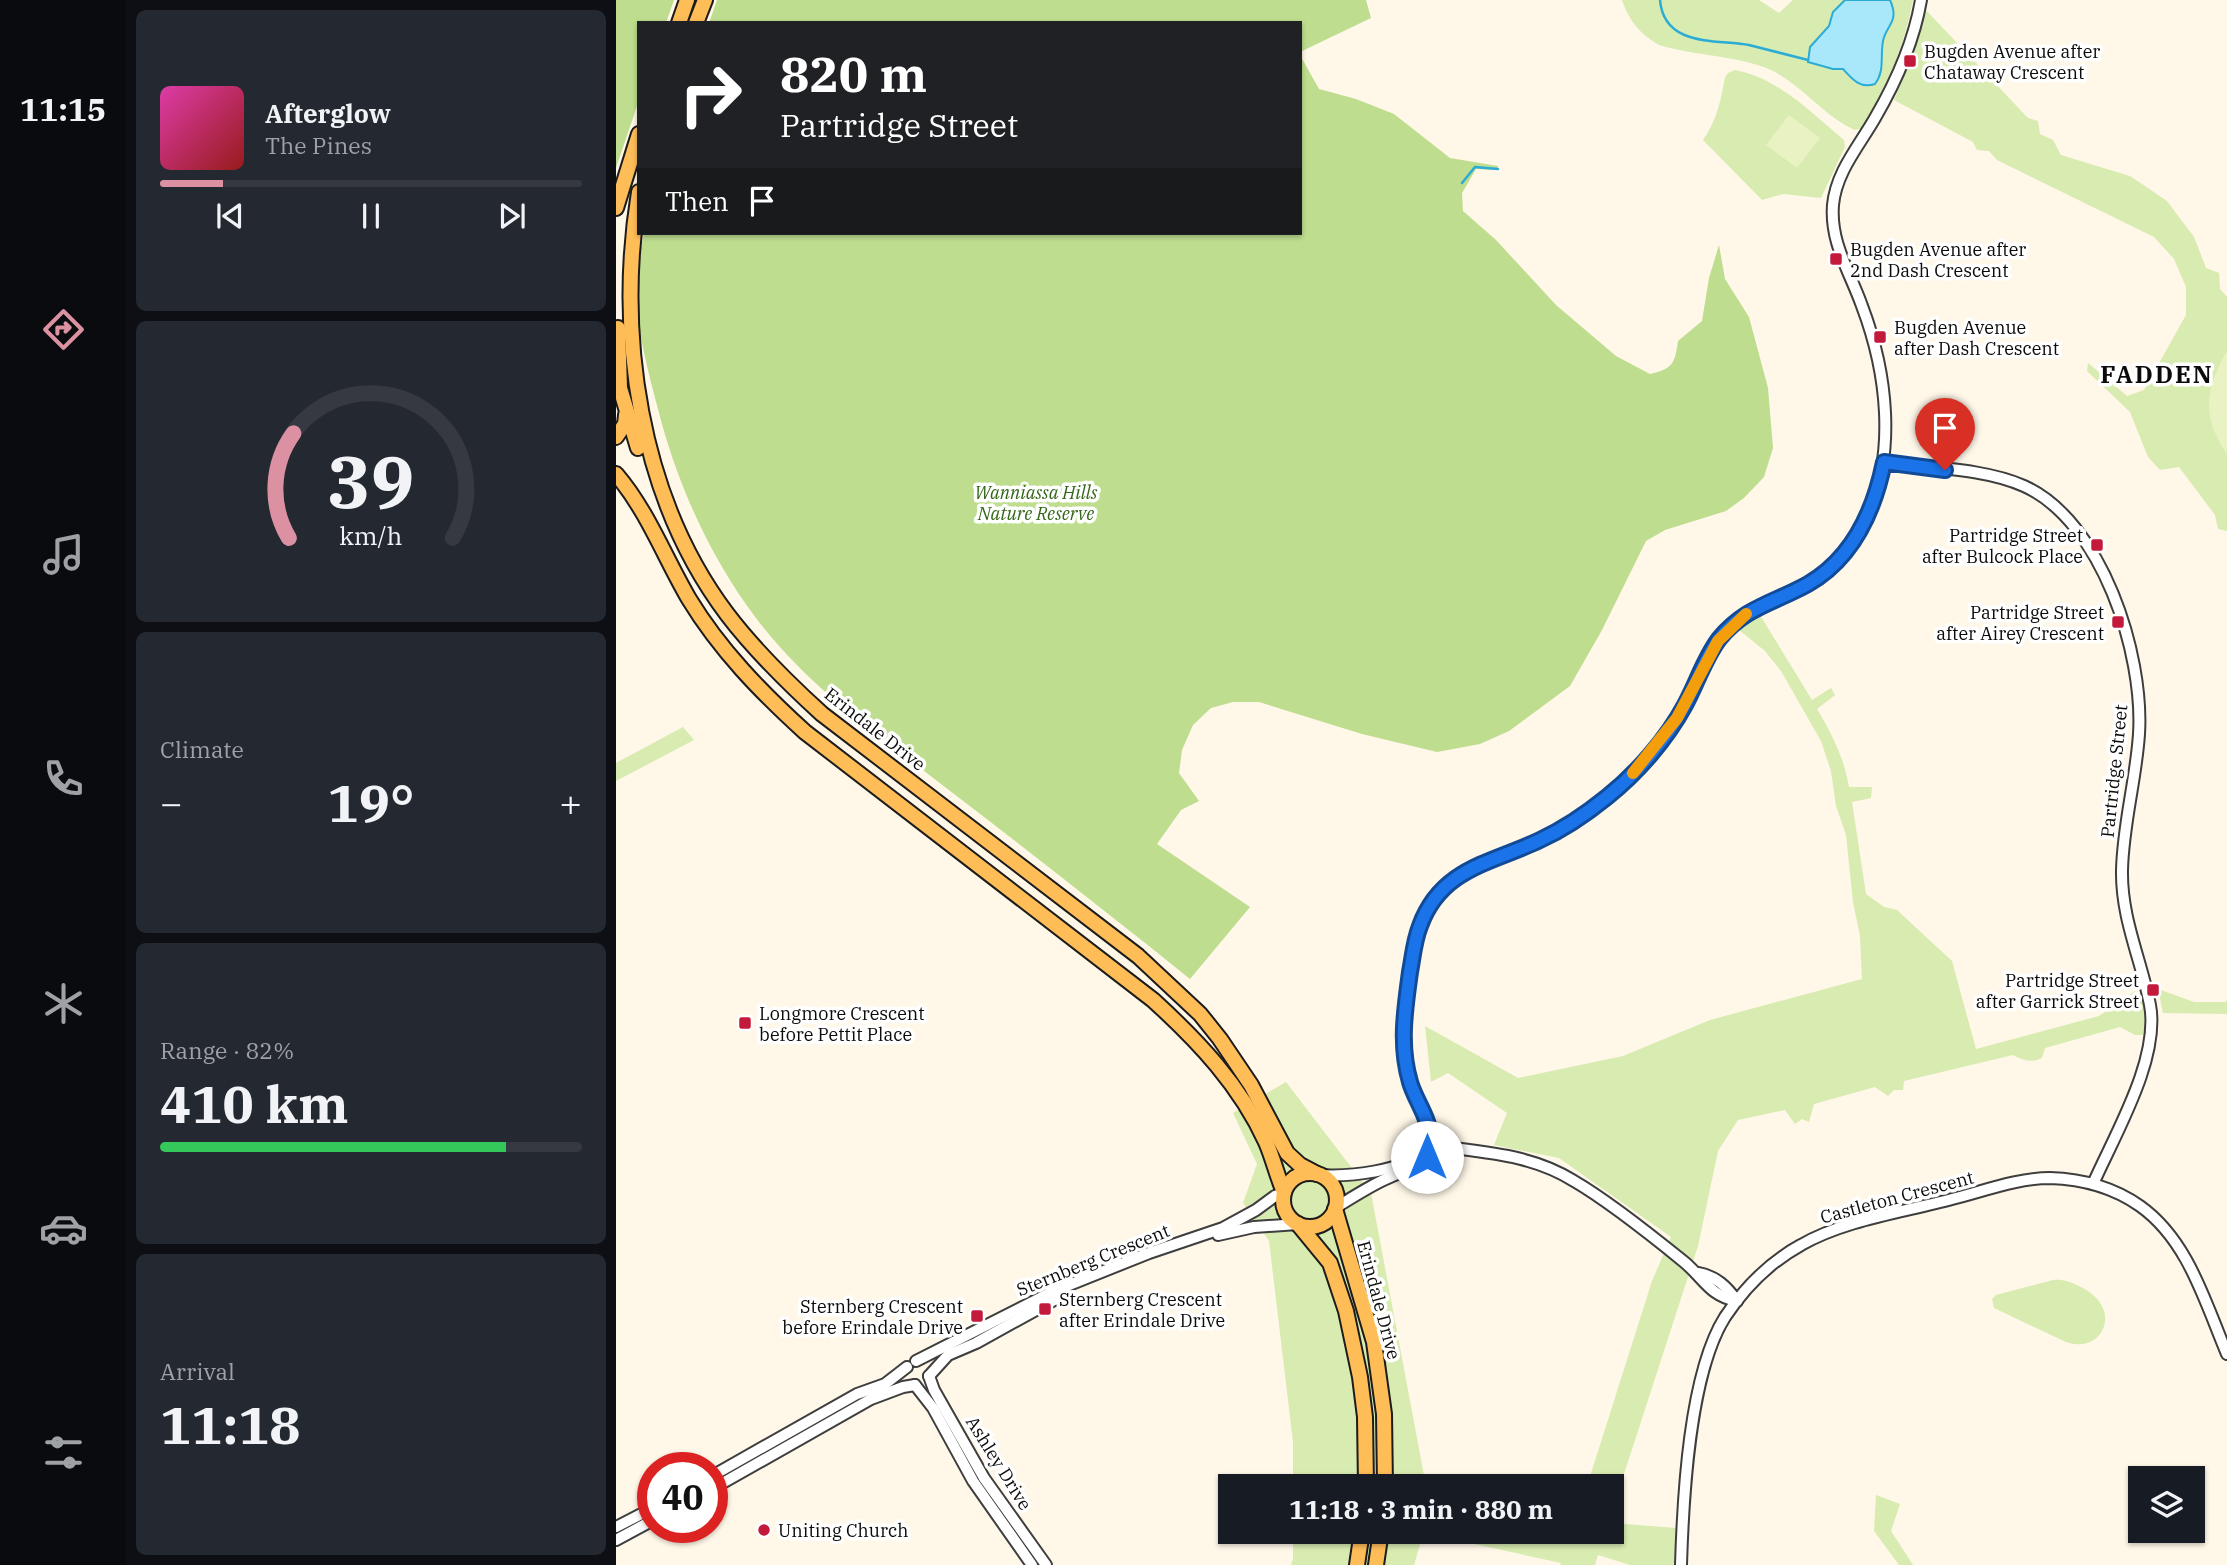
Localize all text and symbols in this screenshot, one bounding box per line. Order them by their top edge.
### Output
place label: Bugden Avenue after Chataway Crescent [1924,40,2100,84]
text: 820 m [780,42,927,105]
icon: right [665,49,756,140]
marker: Bugden Avenue after Chataway Crescent [1902,53,1918,69]
text: 11:15 [20,88,106,130]
text: Afterglow [265,96,391,130]
text: Partridge Street [780,104,1018,146]
text: The Pines [265,130,372,160]
icon: arrive [743,182,781,220]
text: Then [665,184,729,218]
icon: previous [211,197,249,235]
icon: pause [352,197,390,235]
icon: next [493,197,531,235]
place label: Bugden Avenue after 2nd Dash Crescent [1850,238,2026,282]
marker: Bugden Avenue after 2nd Dash Crescent [1828,251,1844,267]
icon: directions [39,305,88,354]
place label: Bugden Avenue after Dash Crescent [1894,316,2059,360]
marker: Bugden Avenue after Dash Crescent [1872,329,1888,345]
district label: FADDEN [2100,358,2214,390]
pin [1915,398,1975,470]
icon: arrive [1926,409,1964,447]
text: 39 [327,433,415,528]
park label: Wanniassa Hills Nature Reserve [975,481,1098,525]
text: km/h [339,518,403,551]
place label: Partridge Street after Bulcock Place [1922,524,2083,568]
icon: music [39,530,88,579]
marker: Partridge Street after Bulcock Place [2089,537,2105,553]
place label: Partridge Street after Airey Crescent [1936,601,2104,645]
marker: Partridge Street after Airey Crescent [2110,614,2126,630]
street label: Erindale Drive [820,682,930,776]
street label: Partridge Street [2096,703,2132,839]
text: Climate [160,734,244,764]
icon: phone [39,754,88,803]
text: 19° [328,769,414,836]
text: − [160,778,183,827]
text: + [559,778,582,827]
place label: Partridge Street after Garrick Street [1976,969,2139,1013]
icon: climate [39,979,88,1028]
marker: Partridge Street after Garrick Street [2145,982,2161,998]
place label: Longmore Crescent before Pettit Place [759,1002,925,1046]
marker: Longmore Crescent before Pettit Place [737,1015,753,1031]
text: Range · 82% [160,1035,294,1065]
text: 410 km [160,1070,349,1137]
position arrow [1390,1120,1464,1194]
street label: Castleton Crescent [1818,1165,1976,1229]
icon: car [39,1204,88,1253]
street label: Sternberg Crescent [1013,1219,1173,1301]
street label: Erindale Drive [1352,1238,1406,1362]
place label: Sternberg Crescent after Erindale Drive [1059,1288,1225,1332]
place label: Sternberg Crescent before Erindale Drive [782,1295,963,1339]
marker: Sternberg Crescent after Erindale Drive [1037,1301,1053,1317]
marker: Sternberg Crescent before Erindale Drive [969,1308,985,1324]
text: Arrival [160,1356,235,1386]
text: 11:18 [160,1391,301,1458]
street label: Ashley Drive [961,1412,1037,1514]
icon: filters [39,1428,88,1477]
speed limit sign: 40 [637,1452,728,1543]
map controls [2128,1466,2205,1543]
button: layers [2128,1466,2205,1543]
text: 11:18 · 3 min · 880 m [1289,1492,1553,1526]
place label: Uniting Church [778,1519,908,1542]
marker: Uniting Church [756,1522,772,1538]

